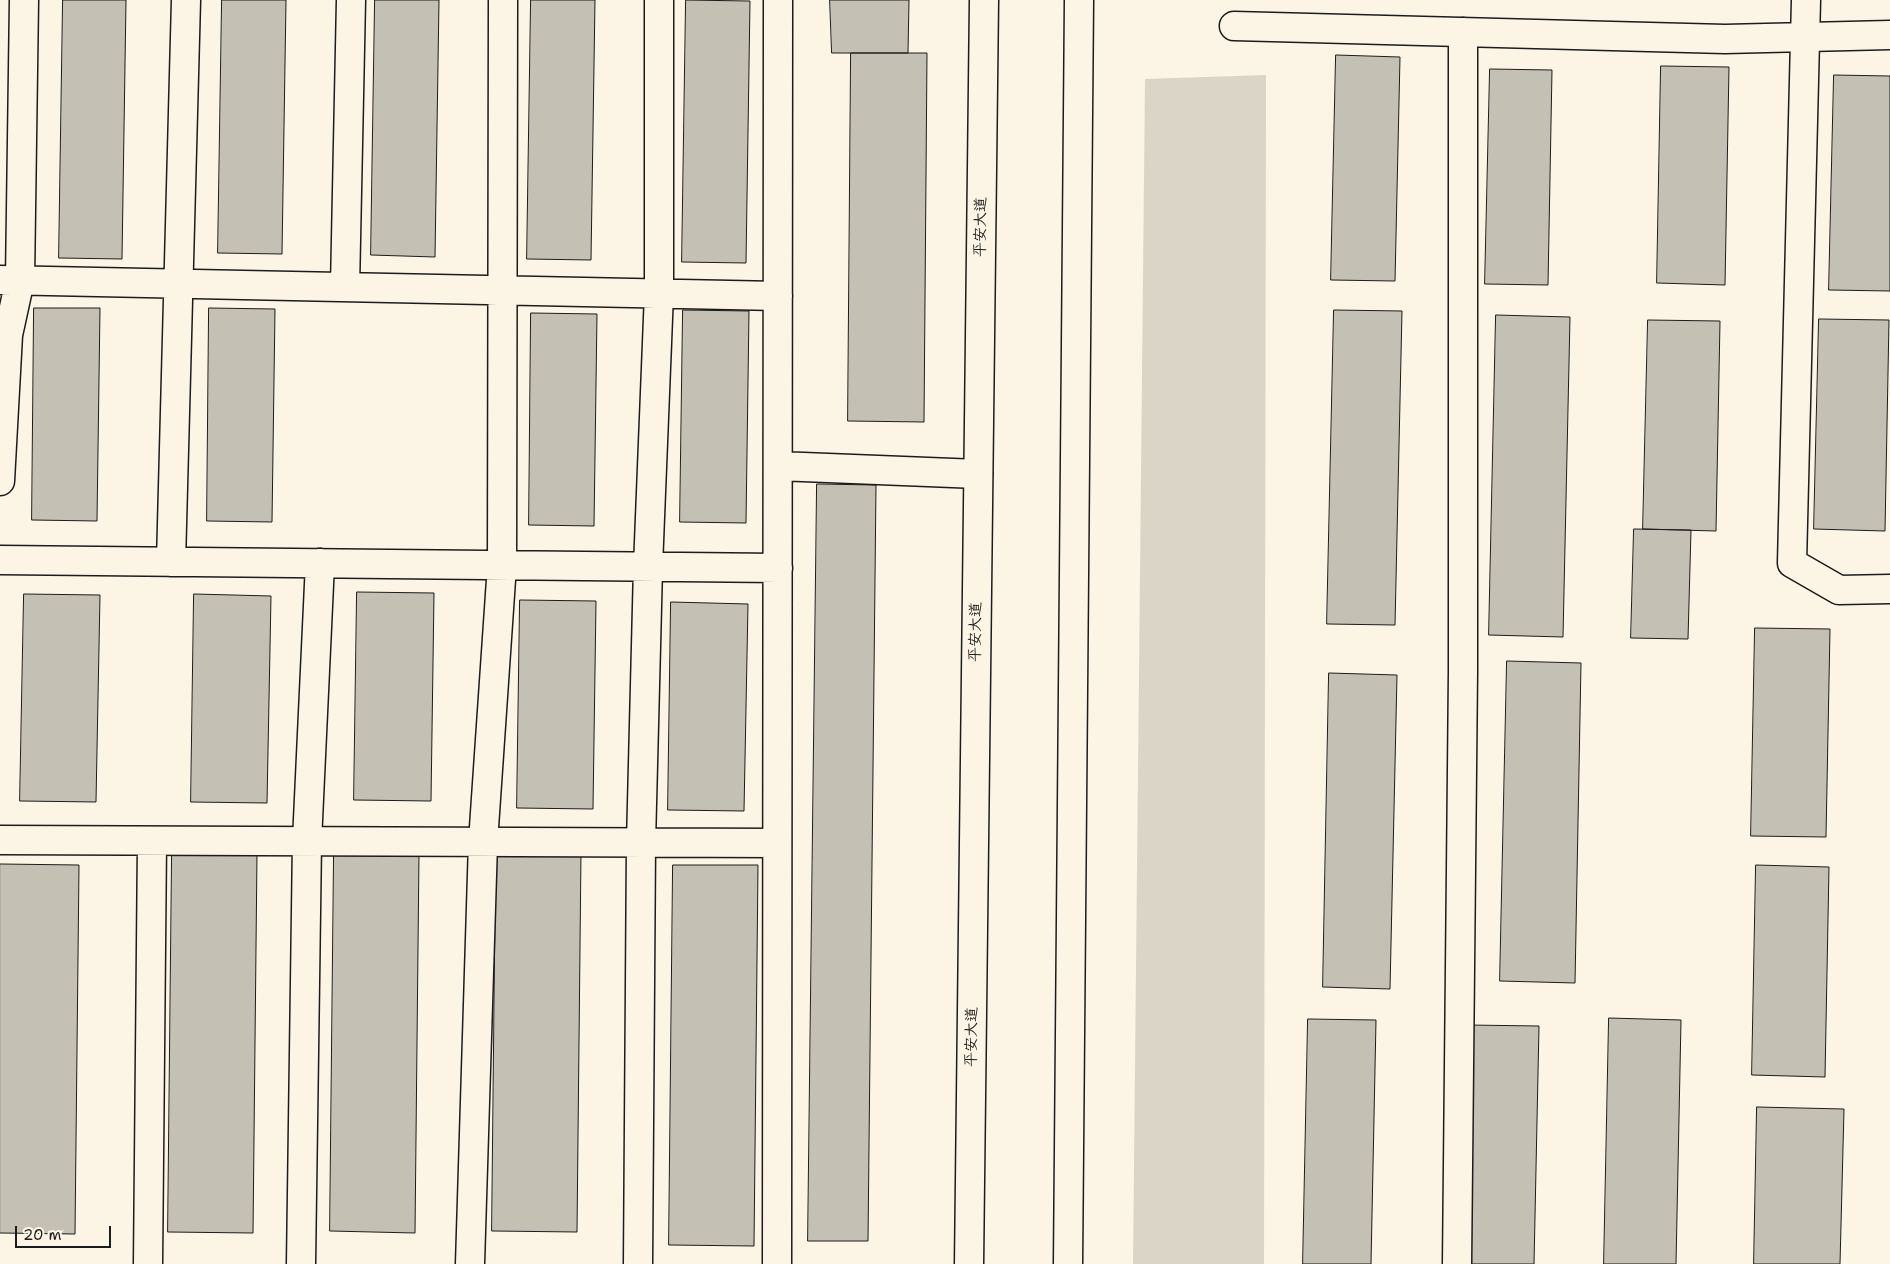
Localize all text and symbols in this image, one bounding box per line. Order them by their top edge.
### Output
street label: 平安大道 [971,197,991,257]
street label: 平安大道 [966,602,986,662]
street label: 平安大道 [962,1007,982,1067]
scale bar [18,1216,114,1248]
text: 20 m [23,1225,62,1245]

